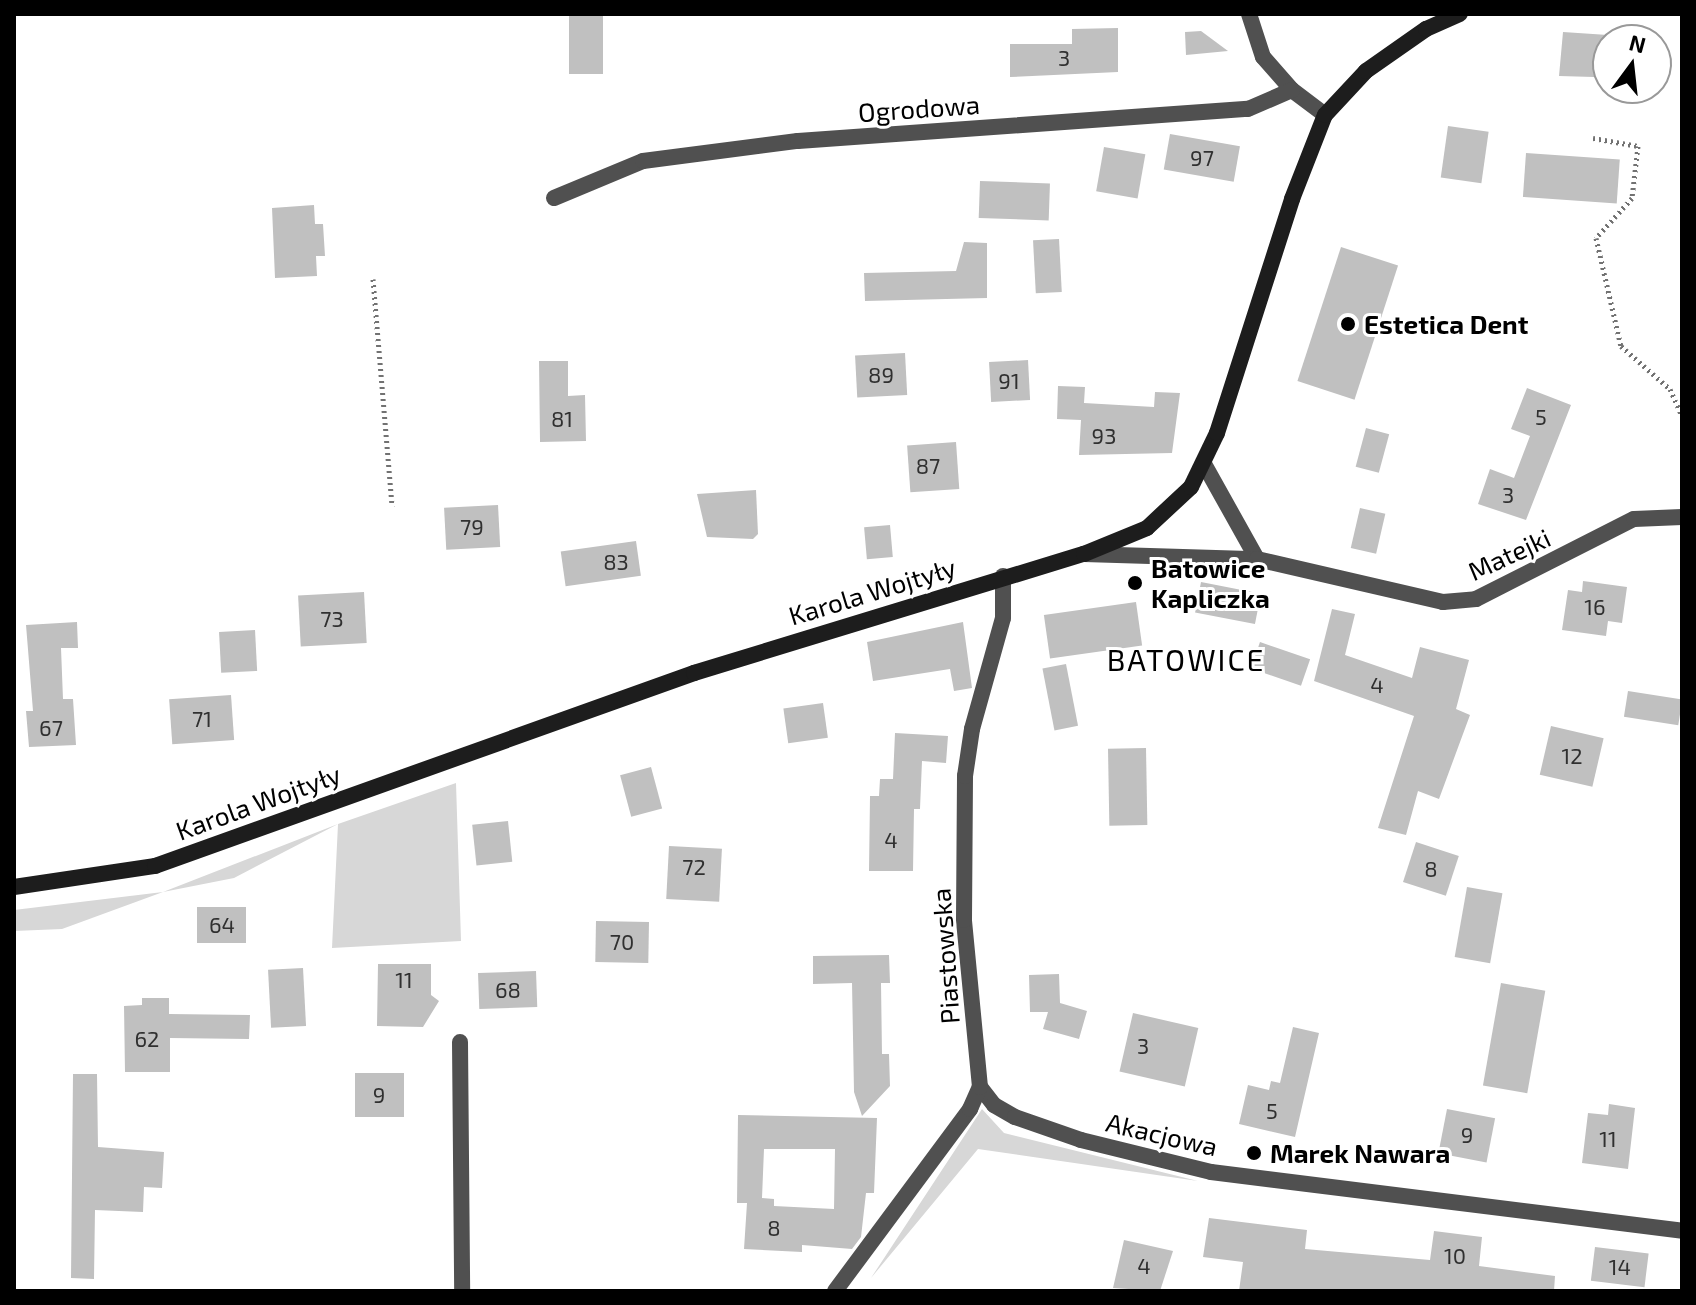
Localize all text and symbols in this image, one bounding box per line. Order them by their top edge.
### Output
north arrow [1592,24,1672,104]
text: N [1627,28,1649,57]
house number: 3 [1058,45,1070,71]
street label: Ogrodowa [857,88,981,128]
house number: 97 [1190,145,1214,171]
place label: Estetica Dent [1364,308,1528,340]
marker: Estetica Dent [1339,315,1357,333]
house number: 89 [868,362,894,388]
house number: 91 [998,368,1020,394]
house number: 5 [1535,404,1547,430]
house number: 81 [551,406,573,432]
house number: 93 [1092,423,1116,449]
house number: 87 [916,453,940,479]
house number: 3 [1502,482,1514,508]
house number: 79 [460,514,484,540]
street label: Matejki [1463,521,1555,587]
house number: 83 [603,549,629,575]
street label: Karola Wojtyły [785,551,959,631]
place label: Batowice Kapliczka [1151,552,1270,614]
marker: Batowice Kapliczka [1126,574,1144,592]
house number: 16 [1584,594,1606,620]
house number: 73 [320,606,344,632]
district label: BATOWICE [1107,641,1265,677]
house number: 4 [1370,672,1384,698]
house number: 71 [192,706,212,732]
house number: 67 [39,715,63,741]
house number: 12 [1561,743,1583,769]
street label: Karola Wojtyły [171,758,345,846]
house number: 4 [884,827,898,853]
house number: 72 [682,854,706,880]
house number: 8 [1424,856,1438,882]
street label: Piastowska [925,887,965,1025]
house number: 64 [209,912,235,938]
house number: 70 [610,929,634,955]
house number: 11 [395,967,413,993]
house number: 68 [495,977,521,1003]
house number: 62 [135,1026,159,1052]
house number: 3 [1137,1033,1149,1059]
house number: 9 [373,1082,385,1108]
house number: 5 [1266,1098,1278,1124]
street label: Akacjowa [1103,1106,1221,1162]
house number: 9 [1461,1122,1473,1148]
house number: 11 [1599,1126,1617,1152]
place label: Marek Nawara [1270,1137,1451,1169]
marker: Marek Nawara [1245,1144,1263,1162]
house number: 8 [767,1215,781,1241]
house number: 10 [1444,1243,1466,1269]
house number: 4 [1137,1253,1151,1279]
house number: 14 [1609,1254,1631,1280]

